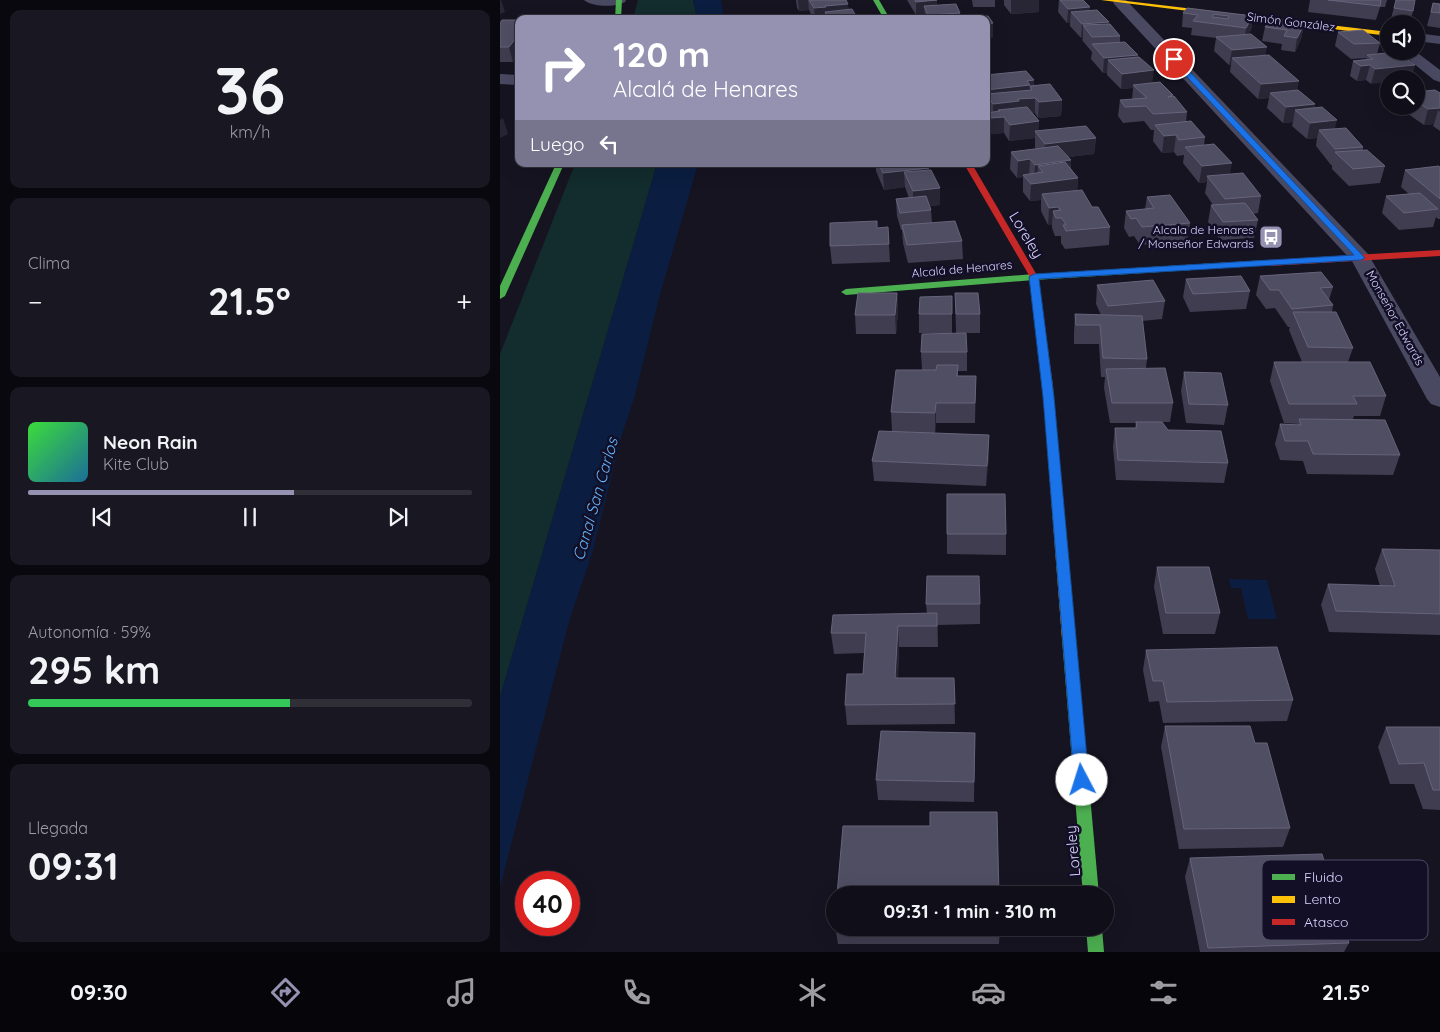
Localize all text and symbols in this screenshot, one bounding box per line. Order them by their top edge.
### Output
street label: Simón González [1246,9,1336,34]
map controls [1380,15,1425,115]
button: sound [1380,15,1425,60]
text: 120 m [613,32,710,76]
icon: right [530,35,595,100]
pin [1153,38,1195,80]
icon: arrive [1160,45,1188,73]
text: 36 [215,49,285,130]
button: search [1380,70,1425,115]
text: Alcalá de Henares [613,75,798,103]
text: km/h [230,122,270,142]
icon: left [595,130,623,158]
text: Luego [530,132,585,156]
street label: Loreley [1005,208,1048,262]
place label: Alcala de Henares / Monseñor Edwards [1138,222,1254,251]
bus stop icon: Alcala de Henares / Monseñor Edwards [1258,224,1284,250]
text: Clima [28,253,70,273]
street label: Alcalá de Henares [911,257,1013,280]
street label: Monseñor Edwards [1363,268,1428,368]
text: 21.5° [208,277,291,325]
text: − [28,284,43,319]
text: + [456,284,472,319]
text: Neon Rain [103,430,198,454]
water label: Canal San Carlos [568,434,622,563]
text: Kite Club [103,454,169,474]
icon: previous [88,503,116,531]
icon: pause [236,503,264,531]
icon: next [384,503,412,531]
text: Autonomía · 59% [28,622,151,642]
text: 295 km [28,646,160,694]
position arrow [1055,753,1107,805]
text: Llegada [28,818,88,838]
street label: Loreley [1061,825,1084,877]
text: 09:31 [28,842,118,890]
legend [1262,860,1428,940]
text: Fluido [1304,868,1343,886]
speed limit sign: 40 [515,871,580,936]
text: Lento [1304,890,1341,908]
text: 09:31 · 1 min · 310 m [883,899,1057,923]
text: Atasco [1304,913,1349,931]
icon: directions [268,975,303,1010]
icon: music [444,975,479,1010]
icon: phone [619,975,654,1010]
icon: climate [795,975,830,1010]
icon: car [971,975,1006,1010]
icon: filters [1146,975,1181,1010]
text: 09:30 [70,978,128,1006]
text: 21.5° [1322,978,1370,1006]

